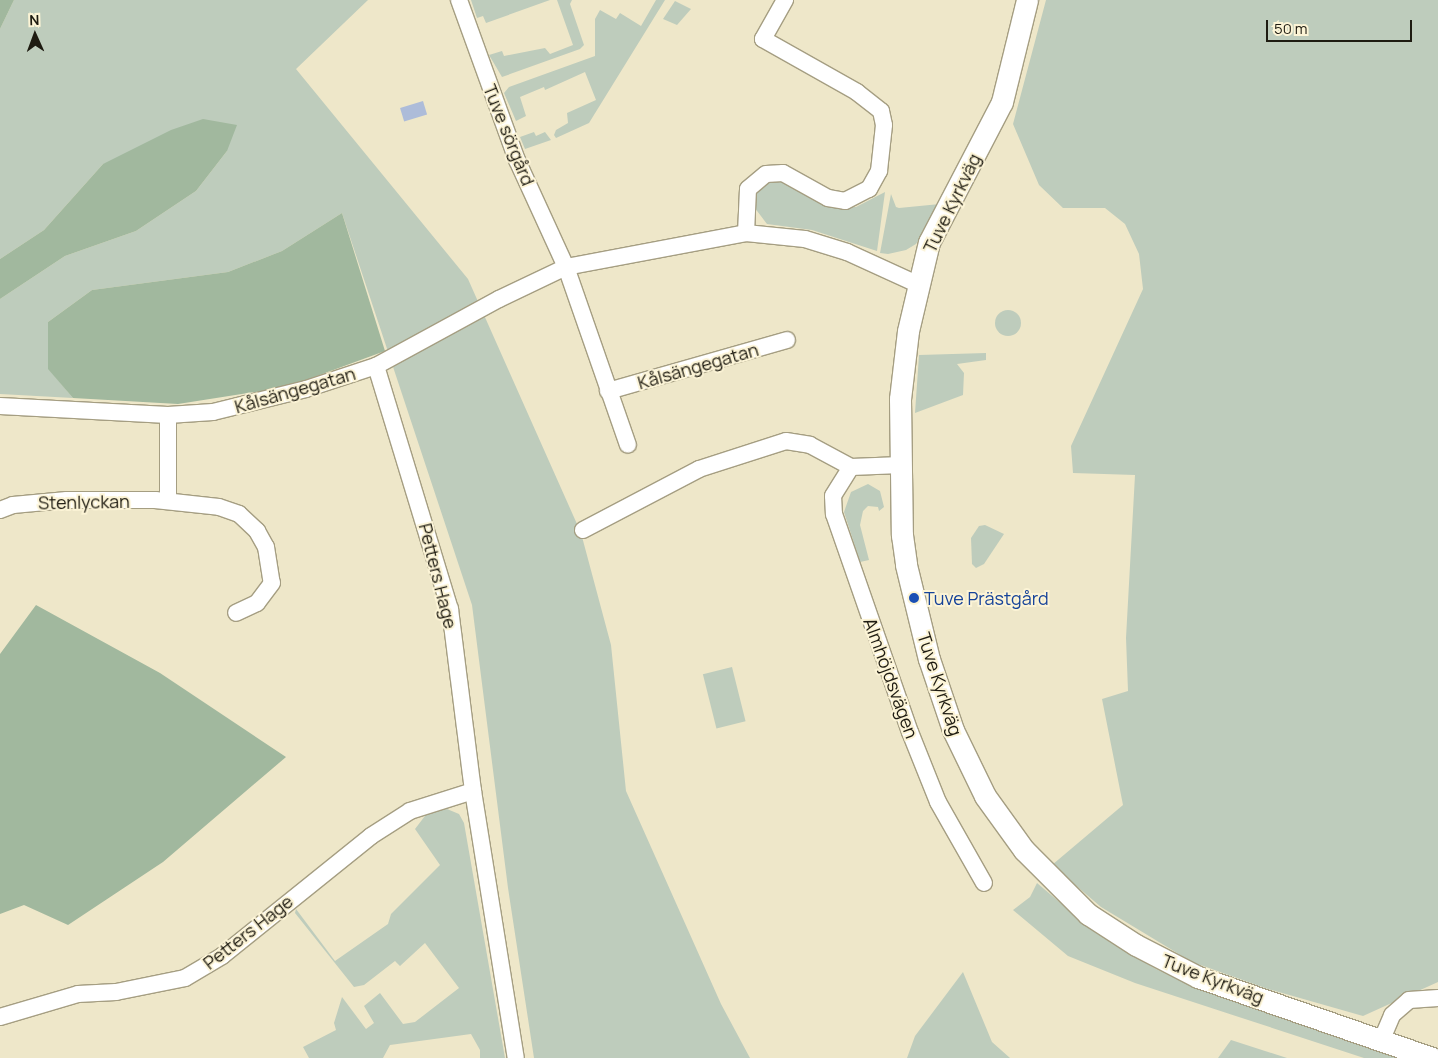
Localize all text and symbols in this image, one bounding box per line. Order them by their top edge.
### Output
north arrow [10,10,60,60]
text: N [29,10,40,29]
scale bar [1268,10,1414,42]
text: 50 m [1274,18,1308,39]
street label: Tuve sörgård [479,81,539,189]
street label: Tuve Kyrkväg [919,150,985,256]
street label: Kålsängegatan [635,338,761,394]
street label: Kålsängegatan [232,362,358,418]
street label: Stenlyckan [38,490,130,514]
street label: Petters Hage [414,521,462,631]
place label: Tuve Prästgård [924,587,1049,609]
marker: Tuve Prästgård [908,592,920,604]
street label: Almhöjdsvägen [859,615,923,741]
street label: Tuve Kyrkväg [913,630,967,738]
street label: Petters Hage [199,890,297,974]
street label: Tuve Kyrkväg [1159,950,1267,1008]

